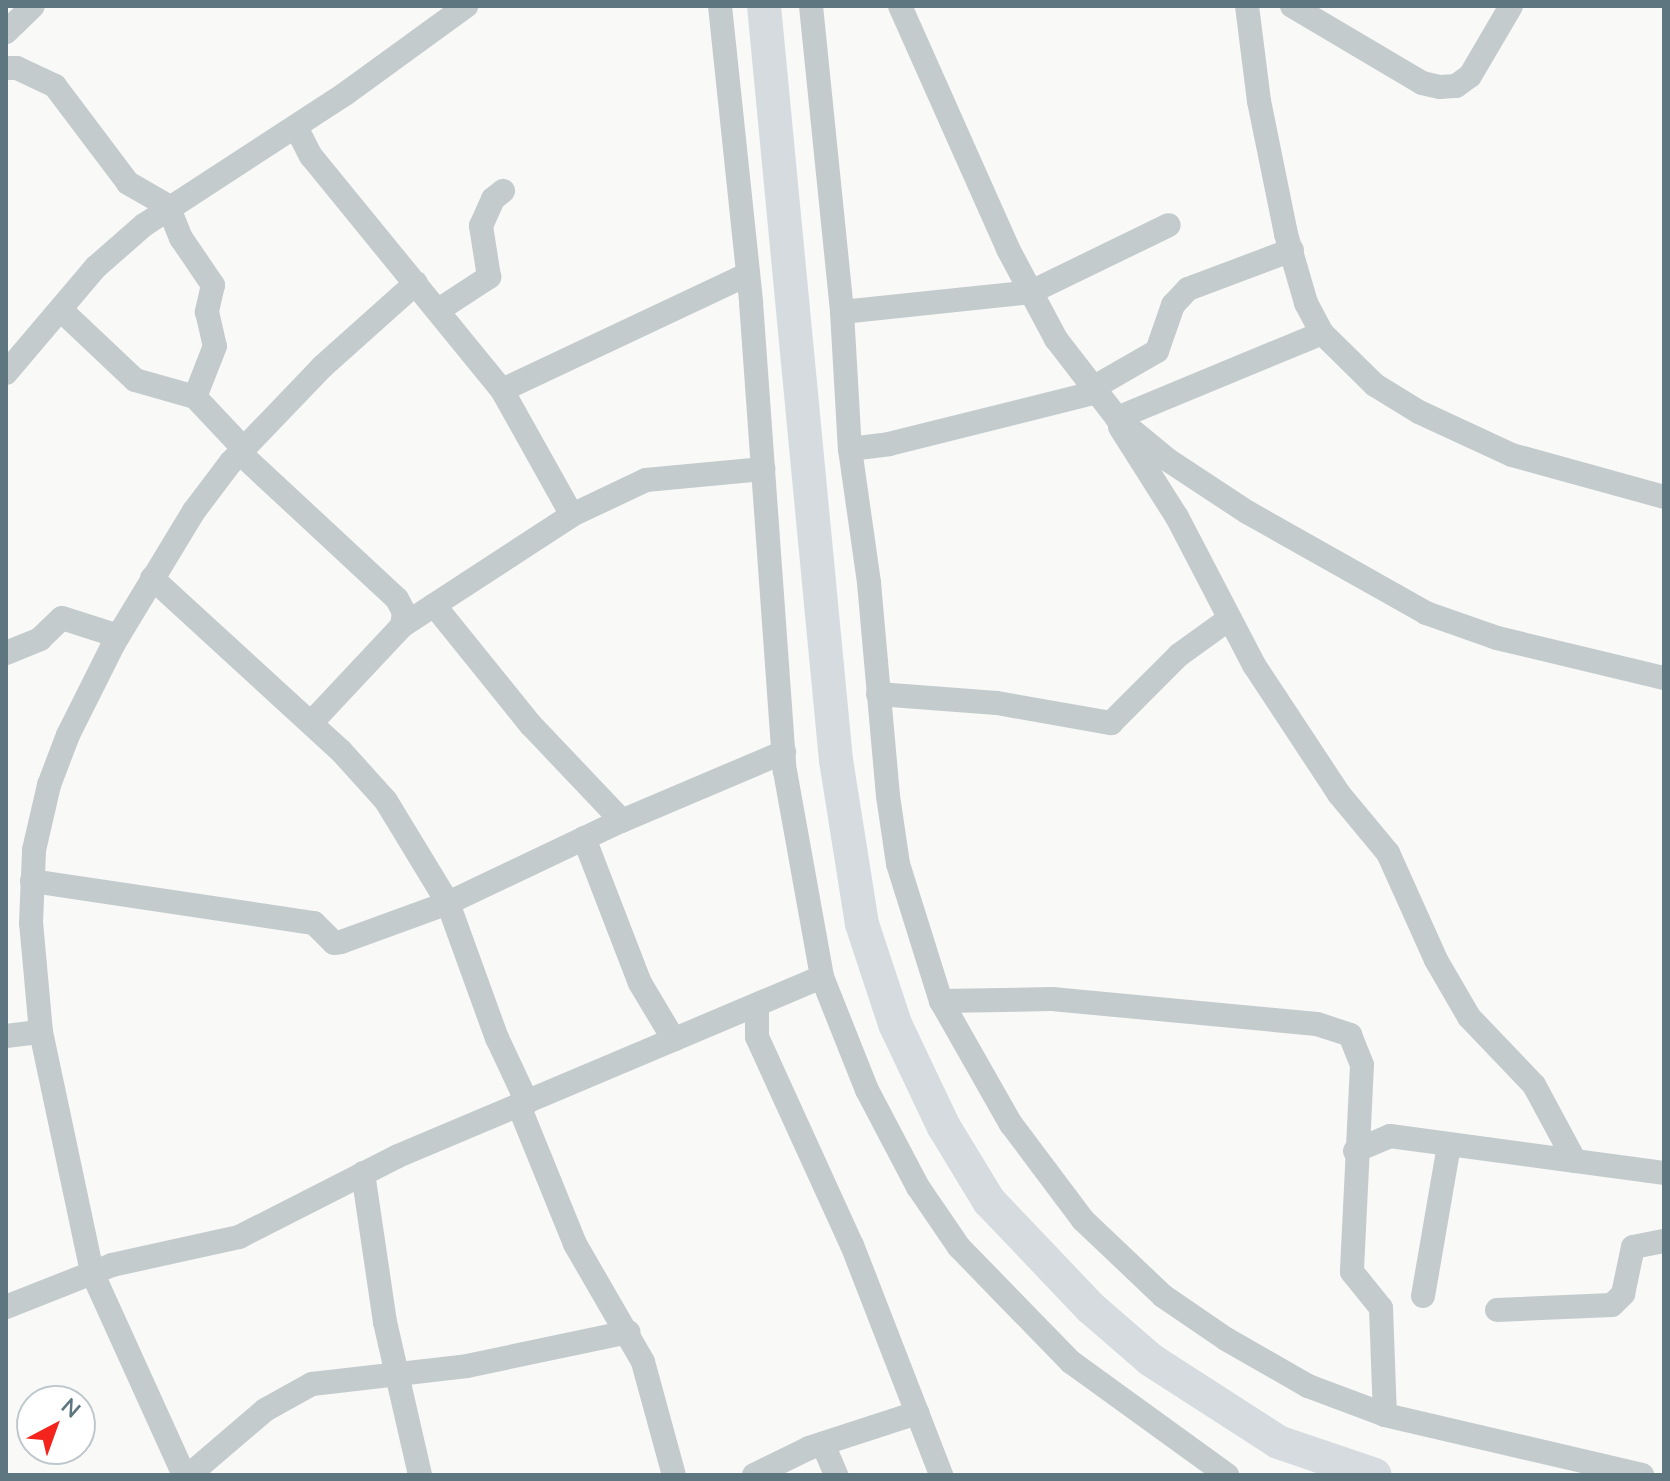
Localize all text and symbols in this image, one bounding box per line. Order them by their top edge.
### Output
north arrow [16,1385,96,1465]
text: N [54,1392,86,1425]

